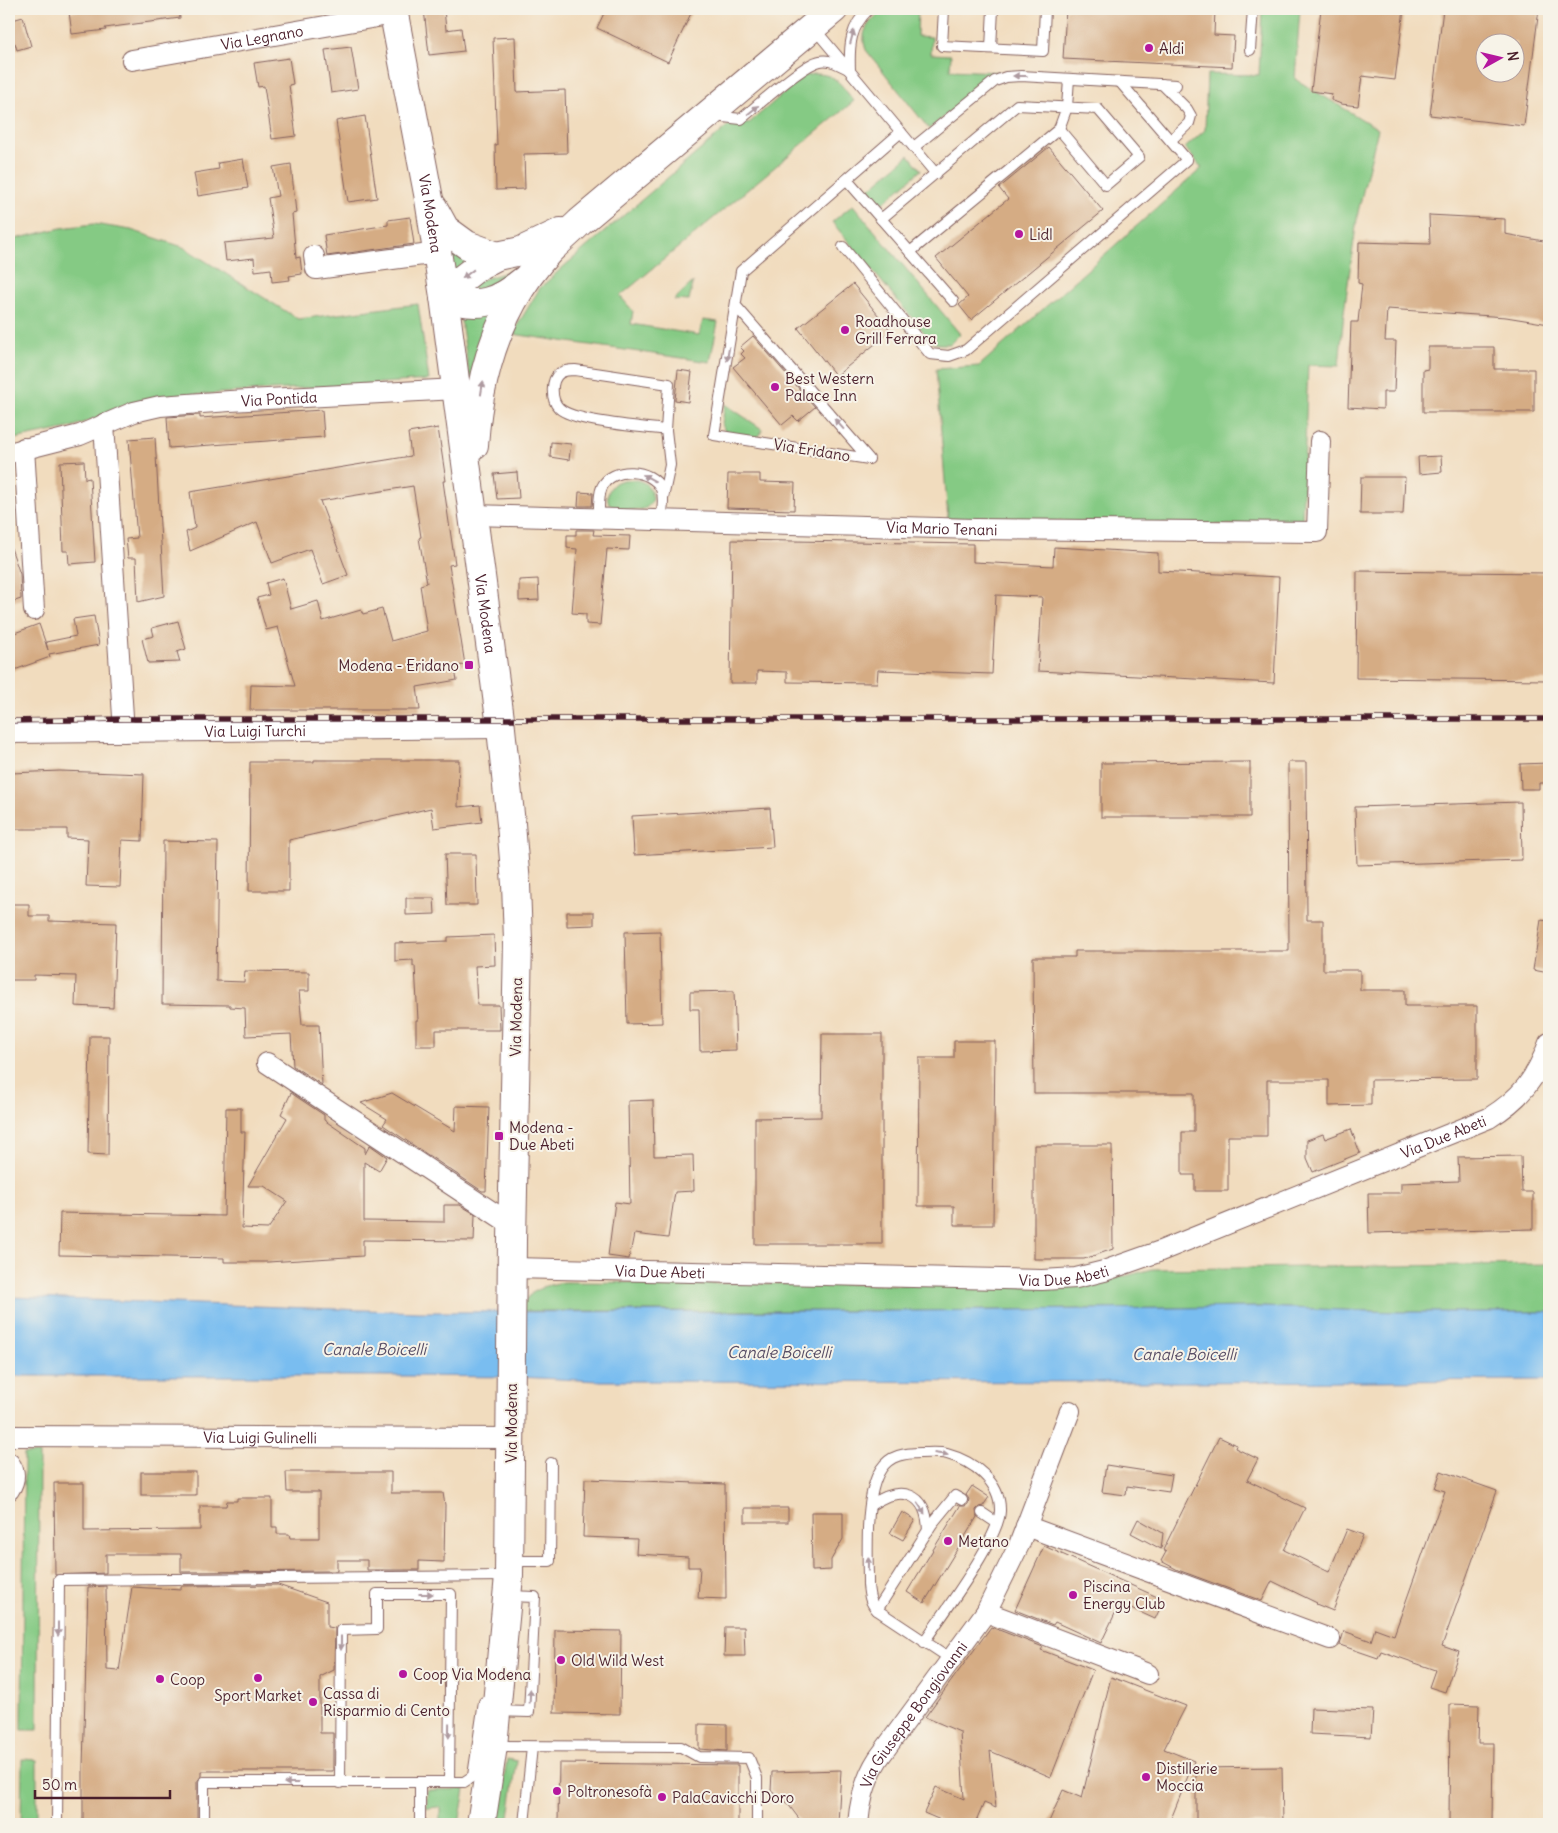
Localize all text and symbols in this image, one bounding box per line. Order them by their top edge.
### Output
street label: Via Legnano [219,21,305,54]
one-way arrow [848,29,856,44]
north arrow [1476,32,1526,82]
place label: Aldi [1159,39,1184,58]
marker: Aldi [1143,42,1155,54]
text: N [1503,50,1522,62]
one-way arrow [1012,72,1028,80]
one-way arrow [746,104,759,115]
street label: Via Modena [415,173,447,255]
place label: Lidl [1029,225,1053,244]
marker: Lidl [1013,228,1025,240]
one-way arrow [462,268,475,279]
place label: Roadhouse Grill Ferrara [855,312,937,348]
marker: Roadhouse Grill Ferrara [839,324,851,336]
one-way arrow [723,347,731,363]
place label: Best Western Palace Inn [785,369,874,405]
one-way arrow [478,380,486,396]
marker: Best Western Palace Inn [769,381,781,393]
street label: Via Pontida [240,387,318,410]
one-way arrow [833,418,844,431]
street label: Via Eridano [772,435,852,465]
one-way arrow [641,474,656,482]
street label: Via Mario Tenani [886,517,998,539]
street label: Via Modena [471,573,501,655]
place label: Modena - Eridano [338,656,459,675]
marker: Modena - Eridano [463,659,475,671]
street label: Via Luigi Turchi [204,720,306,741]
street label: Via Modena [506,977,526,1057]
street label: Via Due Abeti [1398,1111,1489,1162]
place label: Modena - Due Abeti [509,1118,574,1154]
marker: Modena - Due Abeti [493,1130,505,1142]
street label: Via Due Abeti [615,1261,705,1282]
street label: Via Due Abeti [1018,1261,1111,1290]
water label: Canale Boicelli [322,1339,429,1359]
water label: Canale Boicelli [727,1342,834,1362]
water label: Canale Boicelli [1132,1344,1239,1364]
street label: Via Modena [502,1383,521,1463]
street label: Via Luigi Gulinelli [203,1427,317,1447]
one-way arrow [933,1450,949,1458]
one-way arrow [917,1501,926,1514]
place label: Metano [958,1532,1009,1551]
marker: Metano [942,1535,954,1547]
one-way arrow [864,1556,872,1572]
place label: Piscina Energy Club [1083,1577,1165,1613]
marker: Piscina Energy Club [1067,1589,1079,1601]
one-way arrow [418,1590,434,1598]
one-way arrow [54,1621,62,1637]
one-way arrow [337,1635,345,1651]
street label: Via Giuseppe Bongiovanni [856,1637,971,1790]
place label: Old Wild West [571,1651,664,1670]
marker: Old Wild West [555,1654,567,1666]
place label: Coop Via Modena [413,1665,532,1684]
marker: Coop Via Modena [397,1668,409,1680]
place label: Coop [170,1670,205,1689]
marker: Sport Market [252,1672,264,1684]
marker: Coop [154,1673,166,1685]
place label: Cassa di Risparmio di Cento [323,1684,450,1720]
place label: Sport Market [214,1686,302,1705]
one-way arrow [527,1688,535,1704]
marker: Cassa di Risparmio di Cento [307,1696,319,1708]
one-way arrow [445,1723,453,1739]
place label: Distillerie Moccia [1156,1759,1218,1795]
scale bar [35,1768,170,1800]
marker: Distillerie Moccia [1140,1771,1152,1783]
text: 50 m [42,1775,77,1794]
one-way arrow [283,1779,299,1787]
place label: Poltronesofà [567,1782,653,1801]
marker: Poltronesofà [551,1785,563,1797]
place label: PalaCavicchi Doro [672,1788,794,1807]
marker: PalaCavicchi Doro [656,1791,668,1803]

